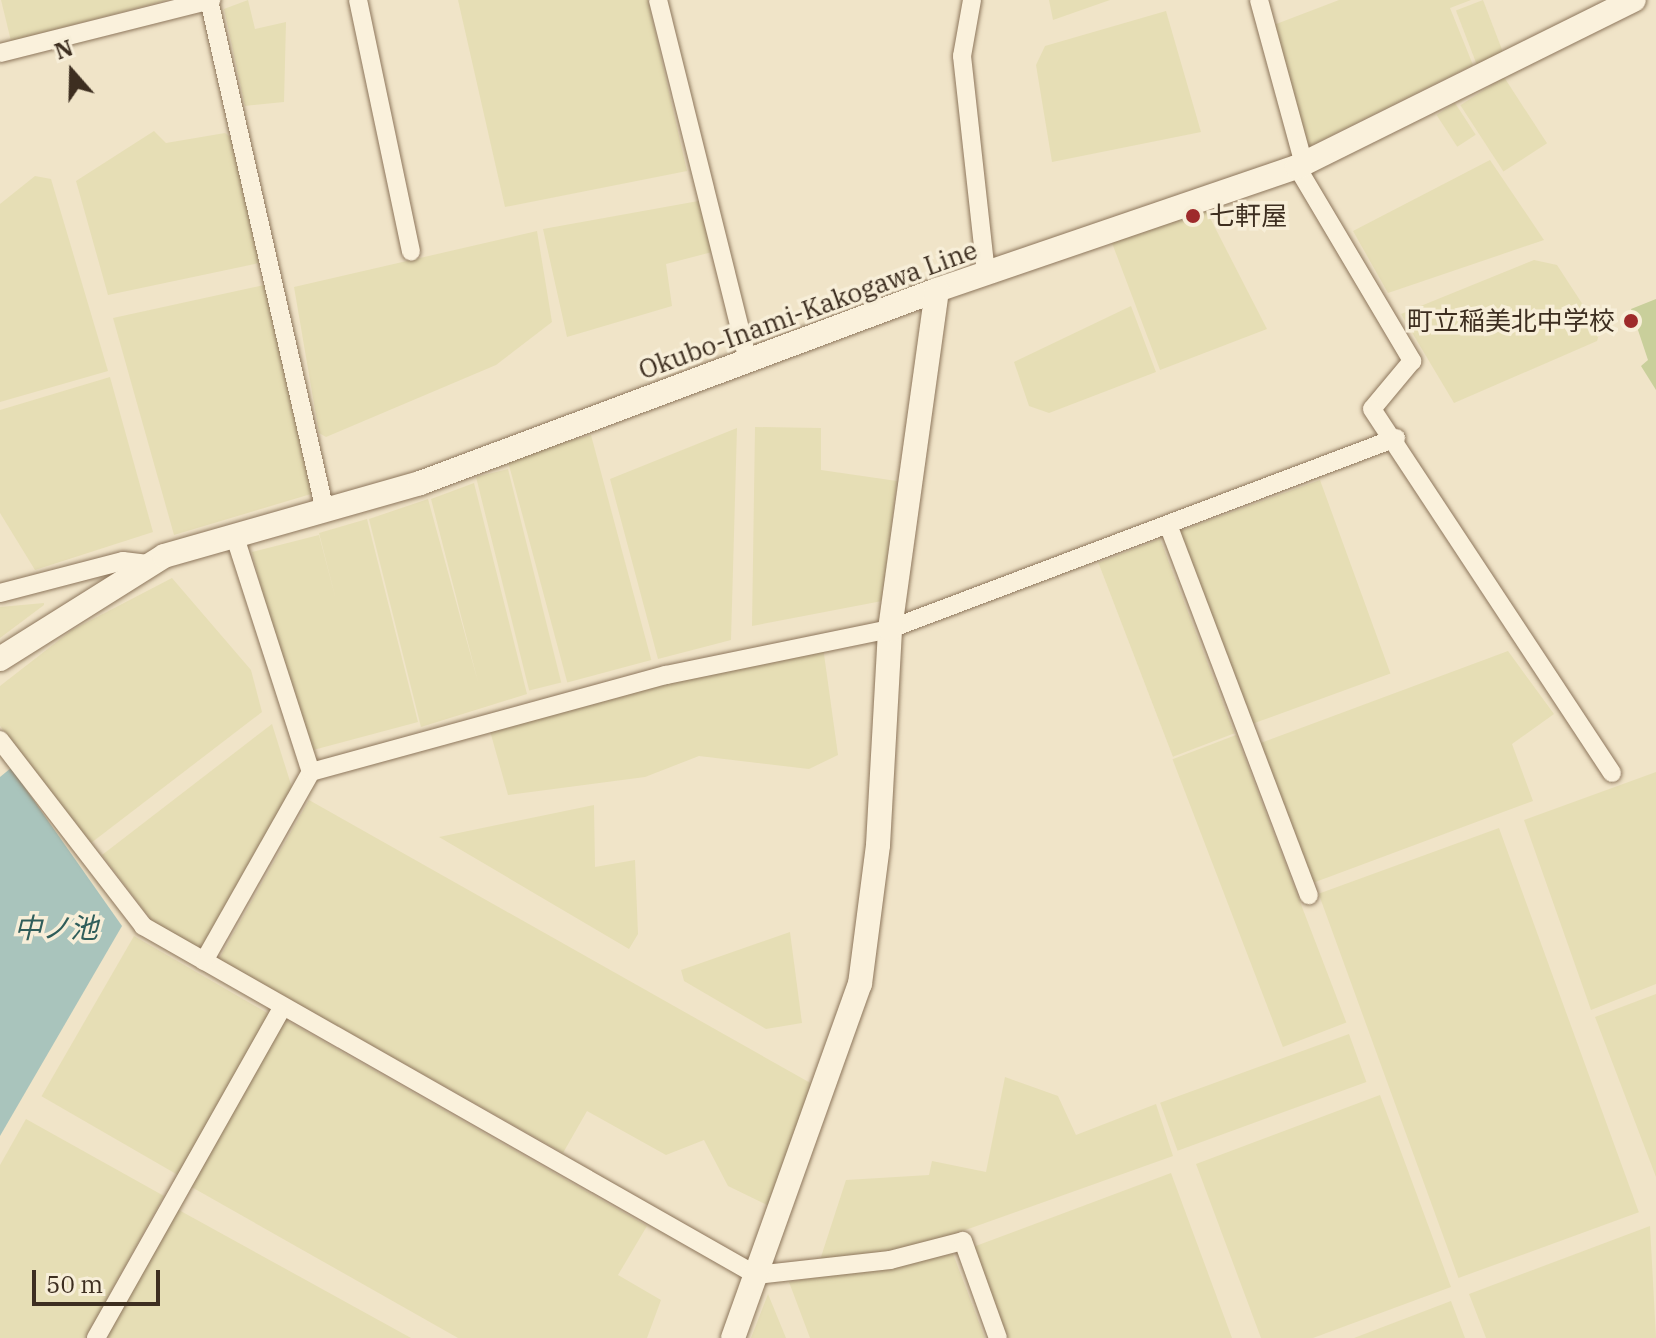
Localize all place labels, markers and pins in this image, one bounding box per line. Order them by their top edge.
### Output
place label: 七軒屋 [1209,200,1287,232]
marker: 七軒屋 [1184,207,1202,225]
place label: 町立稲美北中学校 [1407,305,1615,337]
marker: 町立稲美北中学校 [1622,312,1640,330]

